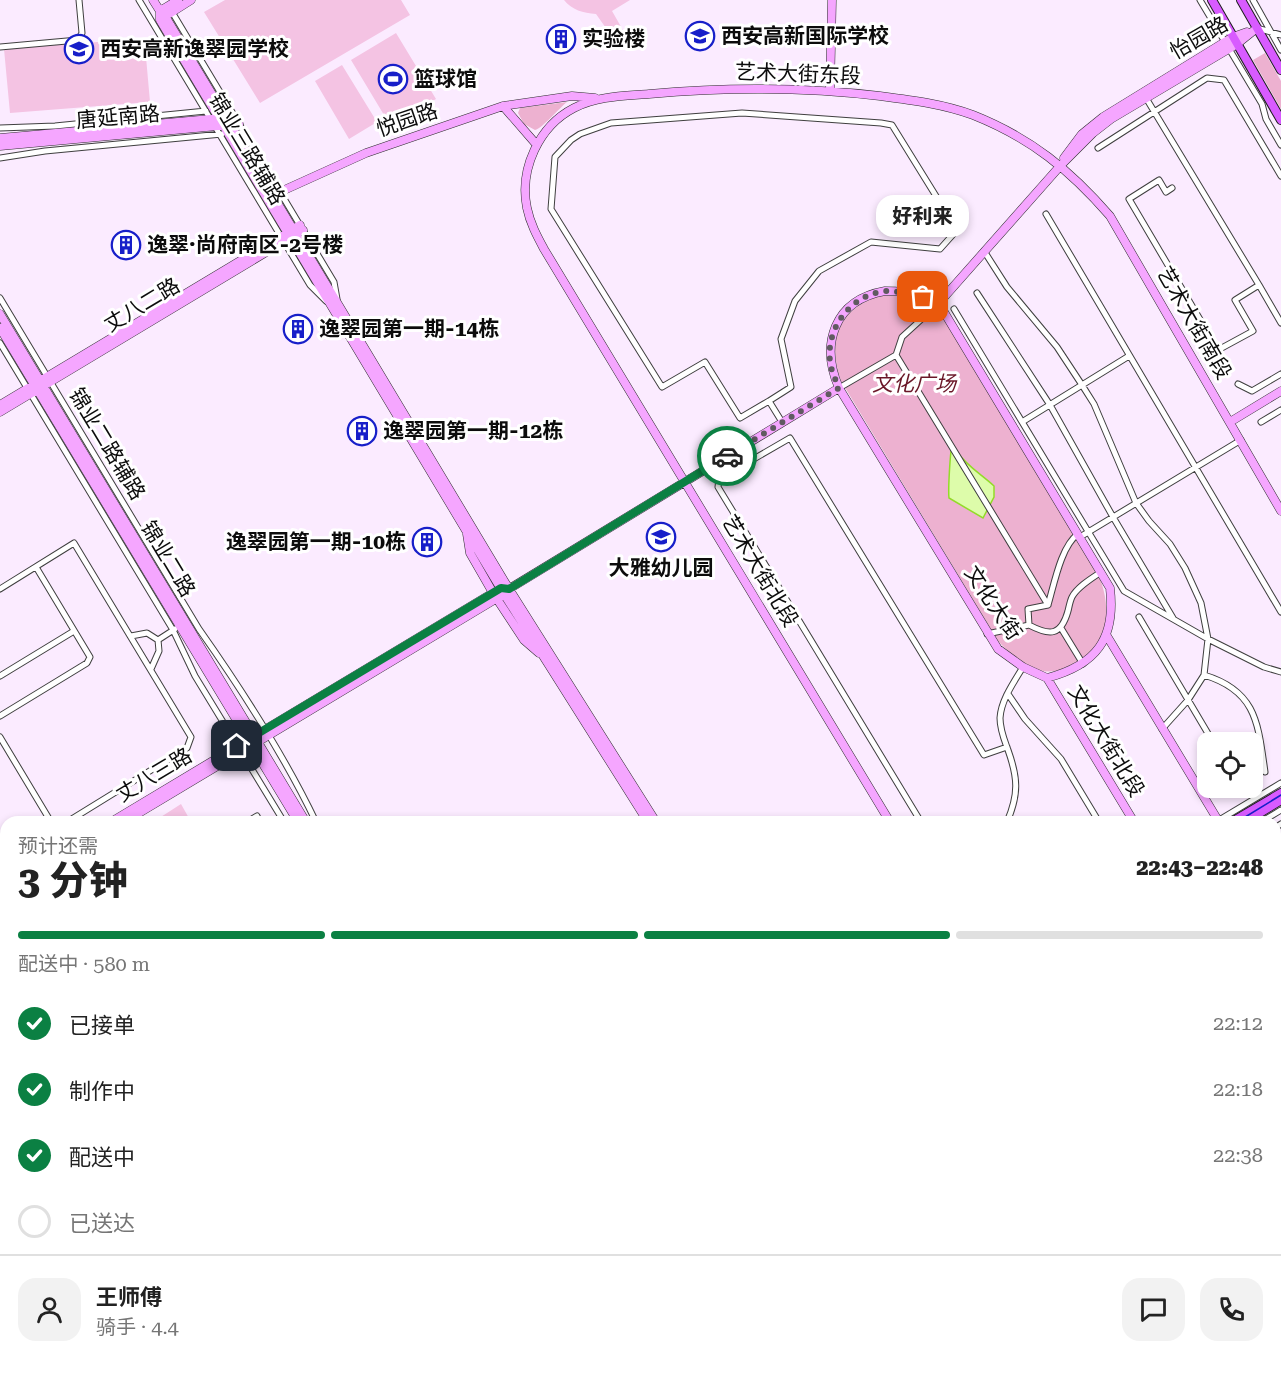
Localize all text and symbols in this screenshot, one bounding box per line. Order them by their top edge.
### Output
street label: 怡园路 [1166,12,1232,64]
school or university icon: 西安高新国际学校 [684,20,716,52]
building icon: 实验楼 [545,23,577,55]
place label: 西安高新国际学校 [721,24,889,48]
place label: 实验楼 [582,27,645,51]
school or university icon: 西安高新逸翠园学校 [63,33,95,65]
place label: 西安高新逸翠园学校 [100,37,289,61]
street label: 艺术大街东段 [735,60,861,88]
sports icon: 篮球馆 [377,63,409,95]
place label: 篮球馆 [414,67,477,91]
street label: 锦业三路辅路 [204,89,290,209]
street label: 悦园路 [373,98,441,142]
street label: 唐延南路 [75,101,161,133]
callout: 好利来 [876,195,970,237]
text: 好利来 [893,204,953,228]
building icon: 逸翠·尚府南区-2号楼 [110,229,142,261]
place label: 逸翠·尚府南区-2号楼 [147,233,343,257]
street label: 艺术大街南段 [1152,262,1236,384]
pin [897,271,948,322]
street label: 丈八二路 [100,273,184,337]
icon: bag [906,280,939,313]
building icon: 逸翠园第一期-14栋 [282,313,314,345]
place label: 逸翠园第一期-14栋 [319,317,499,341]
park label: 文化广场 [872,372,958,396]
street label: 锦业二路辅路 [64,384,150,504]
building icon: 逸翠园第一期-12栋 [346,415,378,447]
place label: 逸翠园第一期-12栋 [383,419,563,443]
courier [697,426,757,486]
icon: car [711,440,744,473]
street label: 艺术大街北段 [717,511,803,631]
street label: 锦业二路 [136,517,200,601]
school or university icon: 大雅幼儿园 [645,521,677,553]
building icon: 逸翠园第一期-10栋 [411,526,443,558]
place label: 逸翠园第一期-10栋 [226,530,406,554]
place label: 大雅幼儿园 [609,556,714,580]
street label: 文化大街 [960,561,1026,645]
street label: 文化大街北段 [1063,681,1149,801]
pin [211,720,262,771]
icon: home [220,729,253,762]
map controls [1197,732,1263,798]
button: locate [1197,732,1263,798]
street label: 丈八三路 [112,743,196,807]
text: 预计还需 [18,834,98,858]
text: 22:43–22:48 [1136,855,1263,880]
text: 3 分钟 [18,858,128,904]
text: 配送中 · 580 m [18,952,150,976]
icon: check [18,1007,51,1040]
text: 22:12 [1213,1011,1263,1035]
text: 已接单 [69,1013,135,1038]
icon: check [18,1073,51,1106]
text: 22:18 [1213,1077,1263,1101]
text: 制作中 [69,1079,135,1104]
icon: check [18,1139,51,1172]
text: 22:38 [1213,1143,1263,1167]
text: 配送中 [69,1145,135,1170]
text: 已送达 [69,1211,135,1236]
button: person [18,1278,81,1341]
button: chat [1122,1278,1185,1341]
button: phone [1200,1278,1263,1341]
text: 王师傅 [96,1285,162,1310]
text: 骑手 · 4.4 [96,1315,179,1339]

